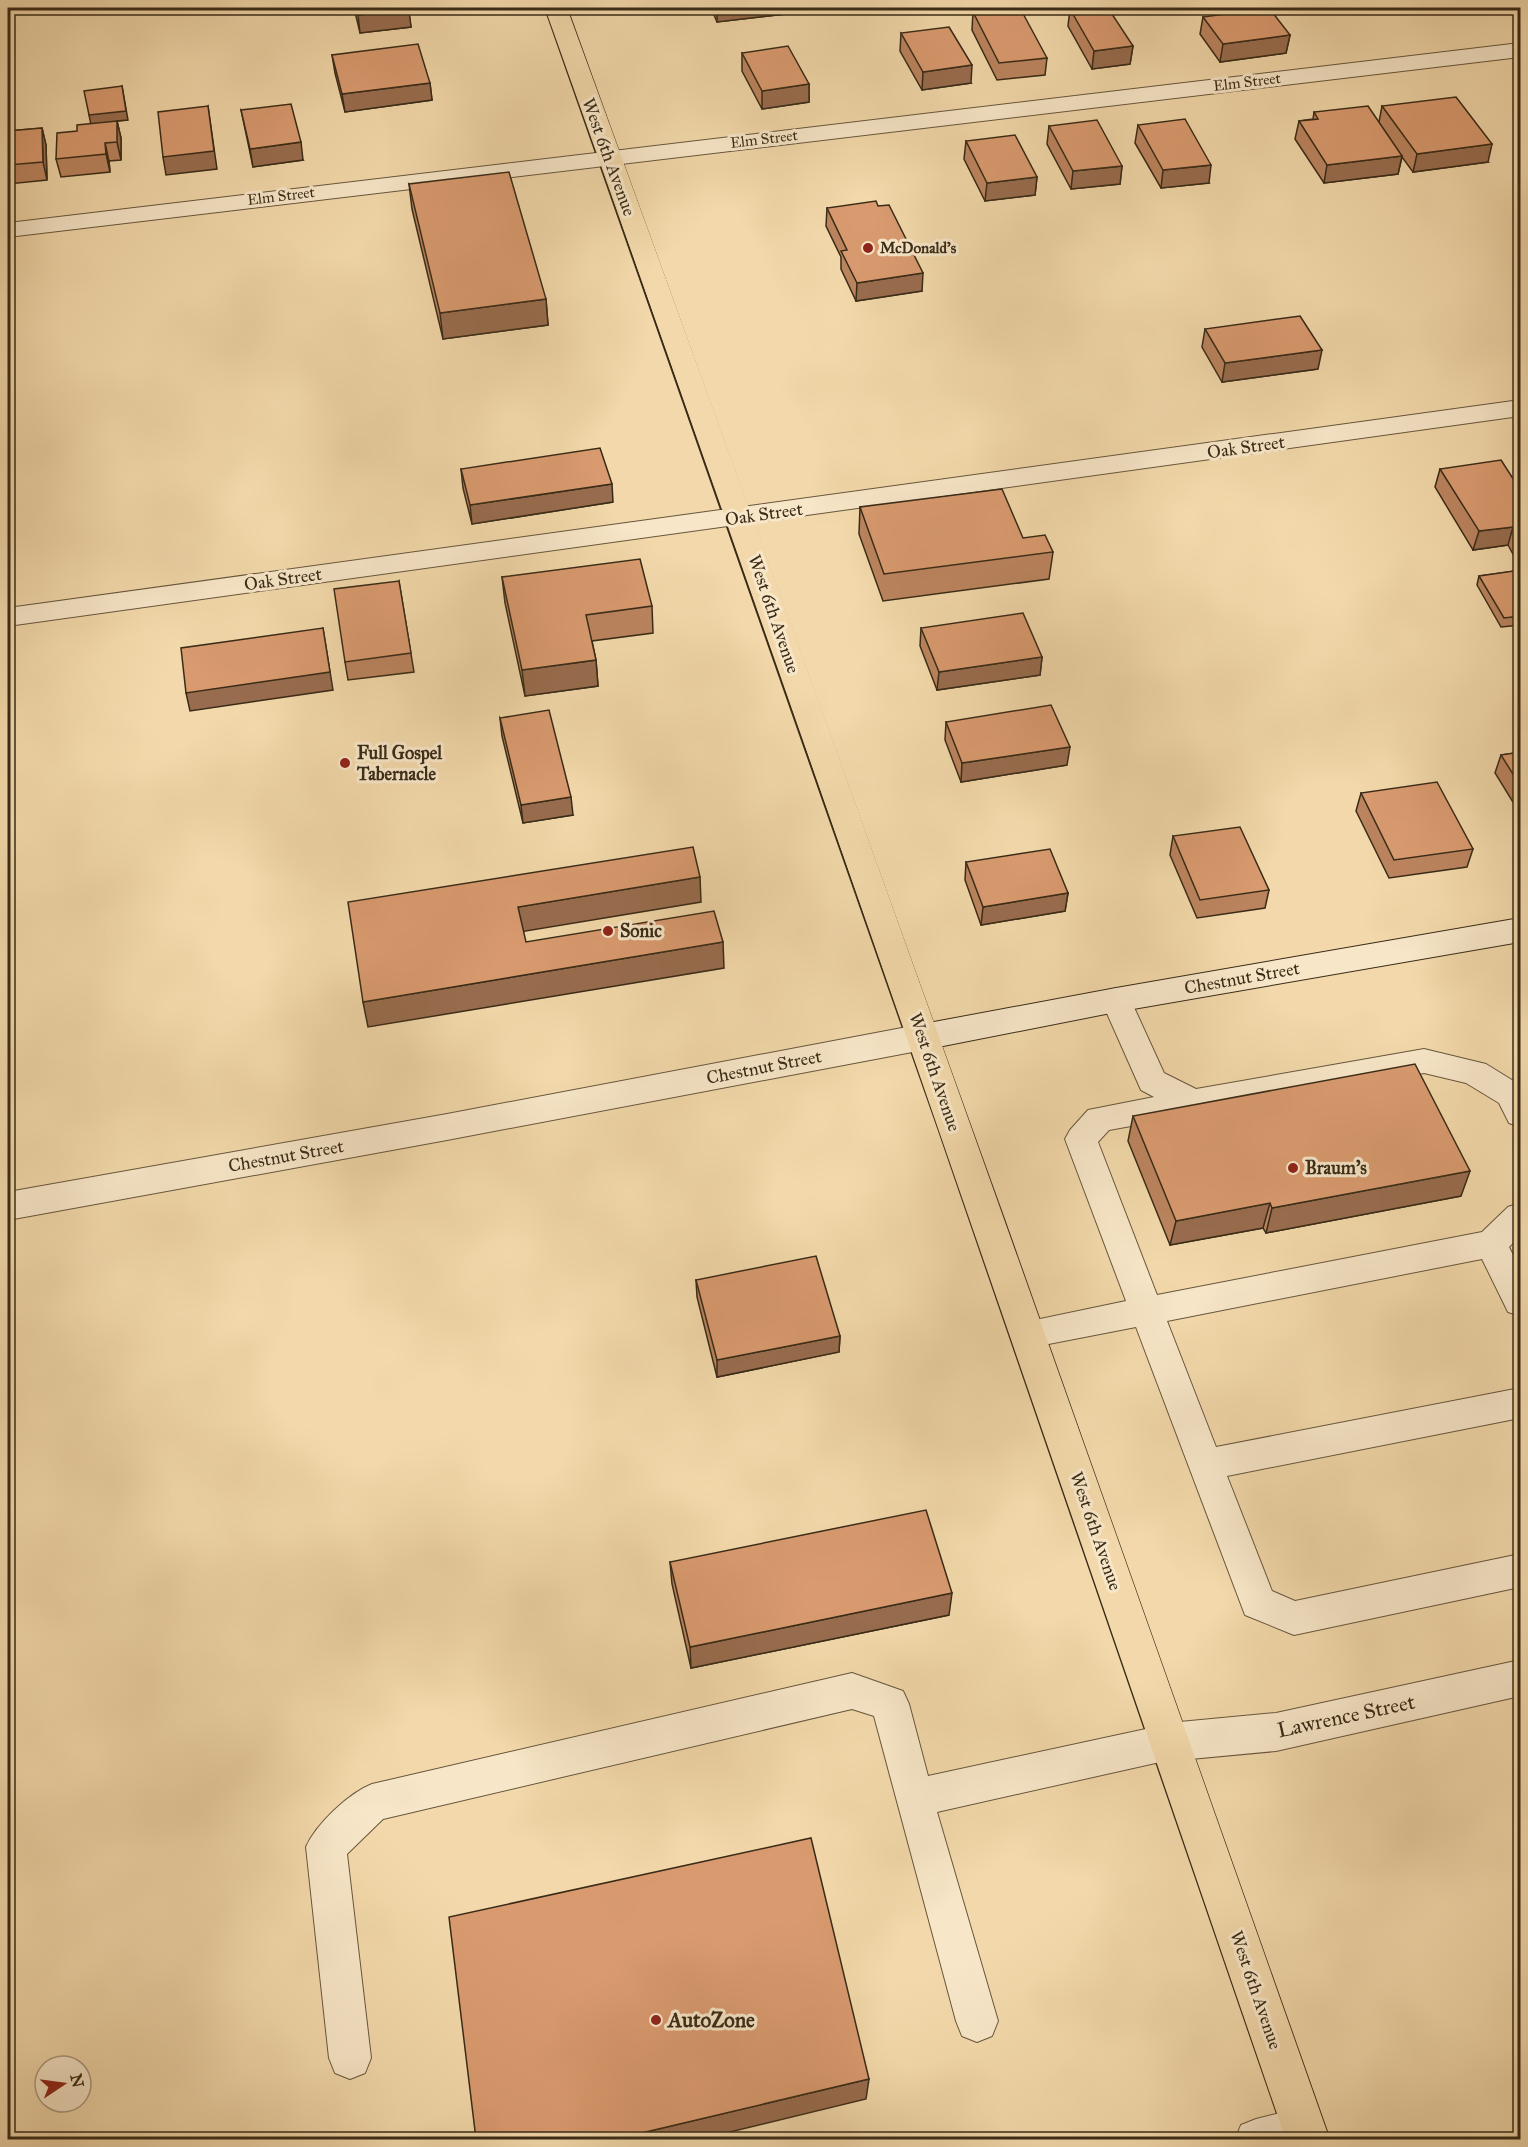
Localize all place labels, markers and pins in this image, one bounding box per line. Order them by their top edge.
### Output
place label: McDonald's [880,239,957,257]
marker: McDonald's [861,241,875,255]
place label: Full Gospel Tabernacle [356,742,443,785]
marker: Full Gospel Tabernacle [338,756,352,770]
place label: Sonic [620,920,662,942]
marker: Sonic [601,924,615,938]
place label: Braum's [1305,1157,1367,1179]
marker: Braum's [1286,1161,1300,1175]
place label: AutoZone [666,2007,755,2033]
marker: AutoZone [649,2013,663,2027]

